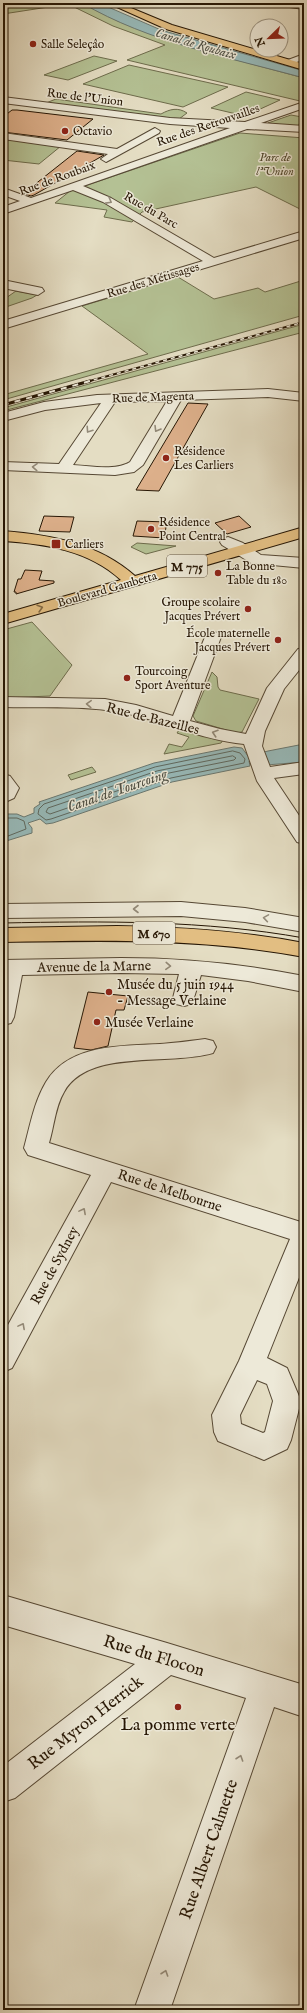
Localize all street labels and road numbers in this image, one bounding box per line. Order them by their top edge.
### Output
street label: Rue de l'Union [46,85,125,110]
street label: Rue des Retrouvailles [155,101,262,150]
street label: Rue de Roubaix [17,158,98,199]
street label: Rue du Parc [121,189,181,232]
street label: Rue des Métissages [105,259,201,302]
street label: Rue de Magenta [112,389,195,406]
road number: M 775 [167,555,207,577]
street label: Boulevard Gambetta [56,568,159,611]
street label: Rue de Bazeilles [104,699,201,739]
road number: M 670 [133,922,175,944]
street label: Avenue de la Marne [36,957,152,977]
street label: Rue de Melbourne [115,1166,225,1217]
street label: Rue de Sydney [27,1223,83,1308]
street label: Rue du Flocon [100,1631,207,1682]
street label: Rue Myron Herrick [24,1671,149,1775]
street label: Rue Albert Calmette [176,1777,243,1922]

